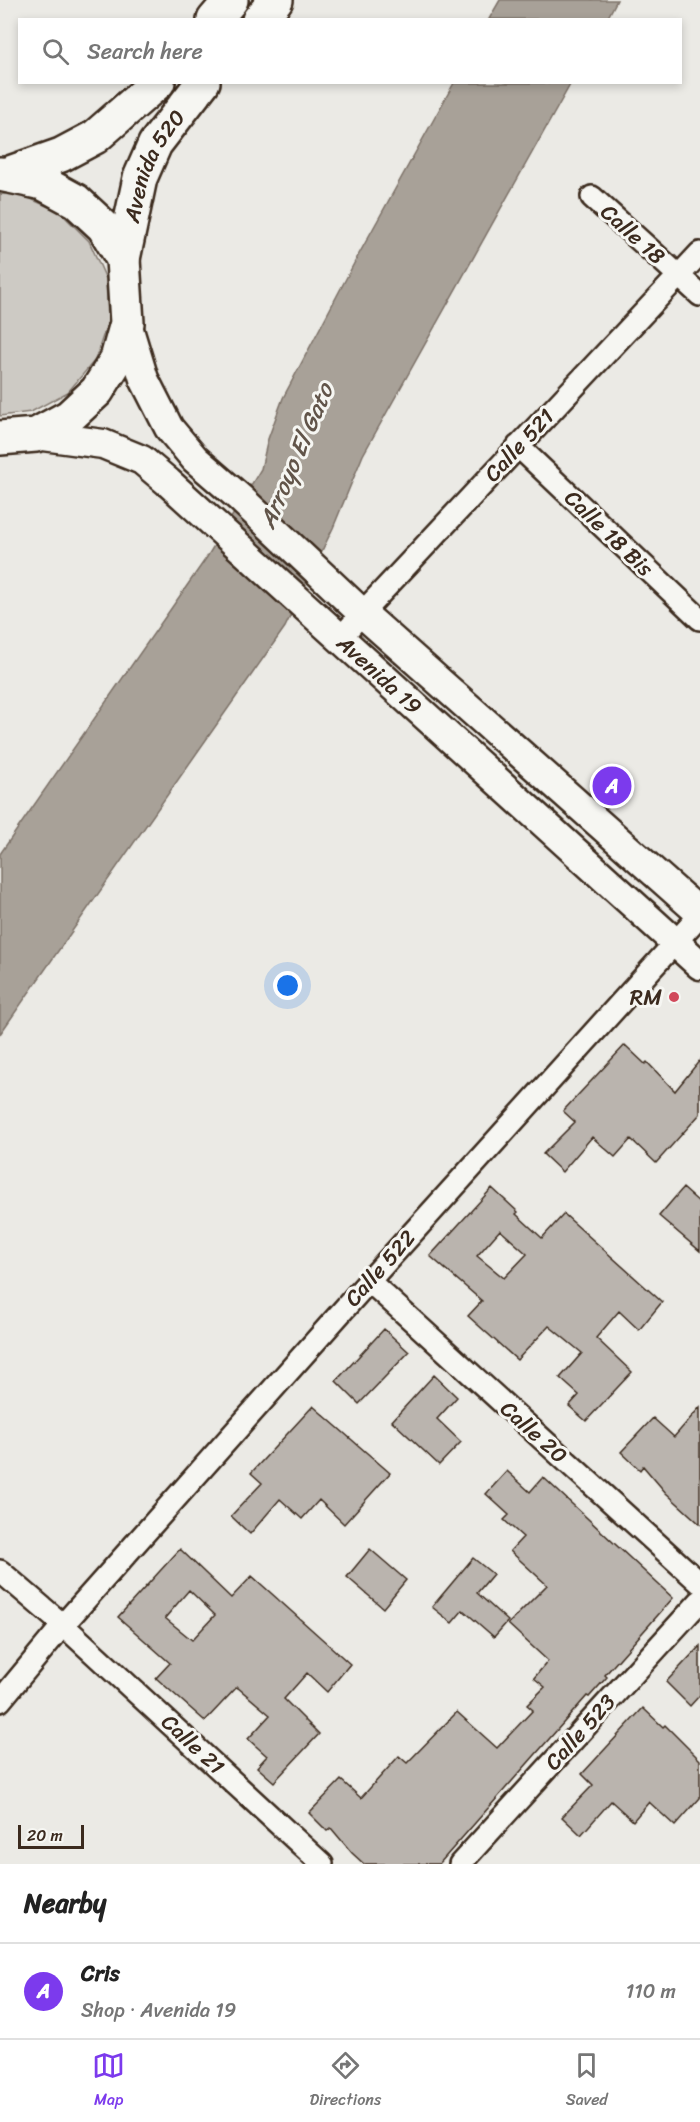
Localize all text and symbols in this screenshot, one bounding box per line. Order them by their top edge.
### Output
search box [18,18,682,84]
text: Search here [87,32,203,71]
icon: search [39,35,72,68]
street label: Avenida 520 [111,100,195,227]
street label: Calle 18 [591,194,675,274]
water label: Arroyo El Gato [246,375,346,536]
street label: Calle 521 [474,399,564,491]
street label: Calle 18 Bis [555,480,664,587]
street label: Avenida 19 [327,624,432,724]
pin: A [592,764,632,808]
your location [273,971,302,1000]
place label: RM [630,978,662,1017]
marker: RM [667,990,681,1004]
street label: Calle 522 [334,1220,426,1316]
street label: Calle 20 [491,1390,577,1474]
street label: Calle 523 [535,1685,625,1779]
street label: Calle 21 [152,1704,234,1784]
text: 20 m [27,1821,63,1850]
scale bar [18,1822,84,1850]
text: Nearby [24,1880,106,1926]
text: Cris [81,1954,120,1993]
text: A [37,1974,50,2009]
text: 110 m [626,1974,676,2009]
text: Shop · Avenida 19 [81,1993,236,2028]
tab: Map [92,2049,125,2114]
tab: Directions [310,2049,381,2114]
tab: Saved [566,2049,608,2114]

